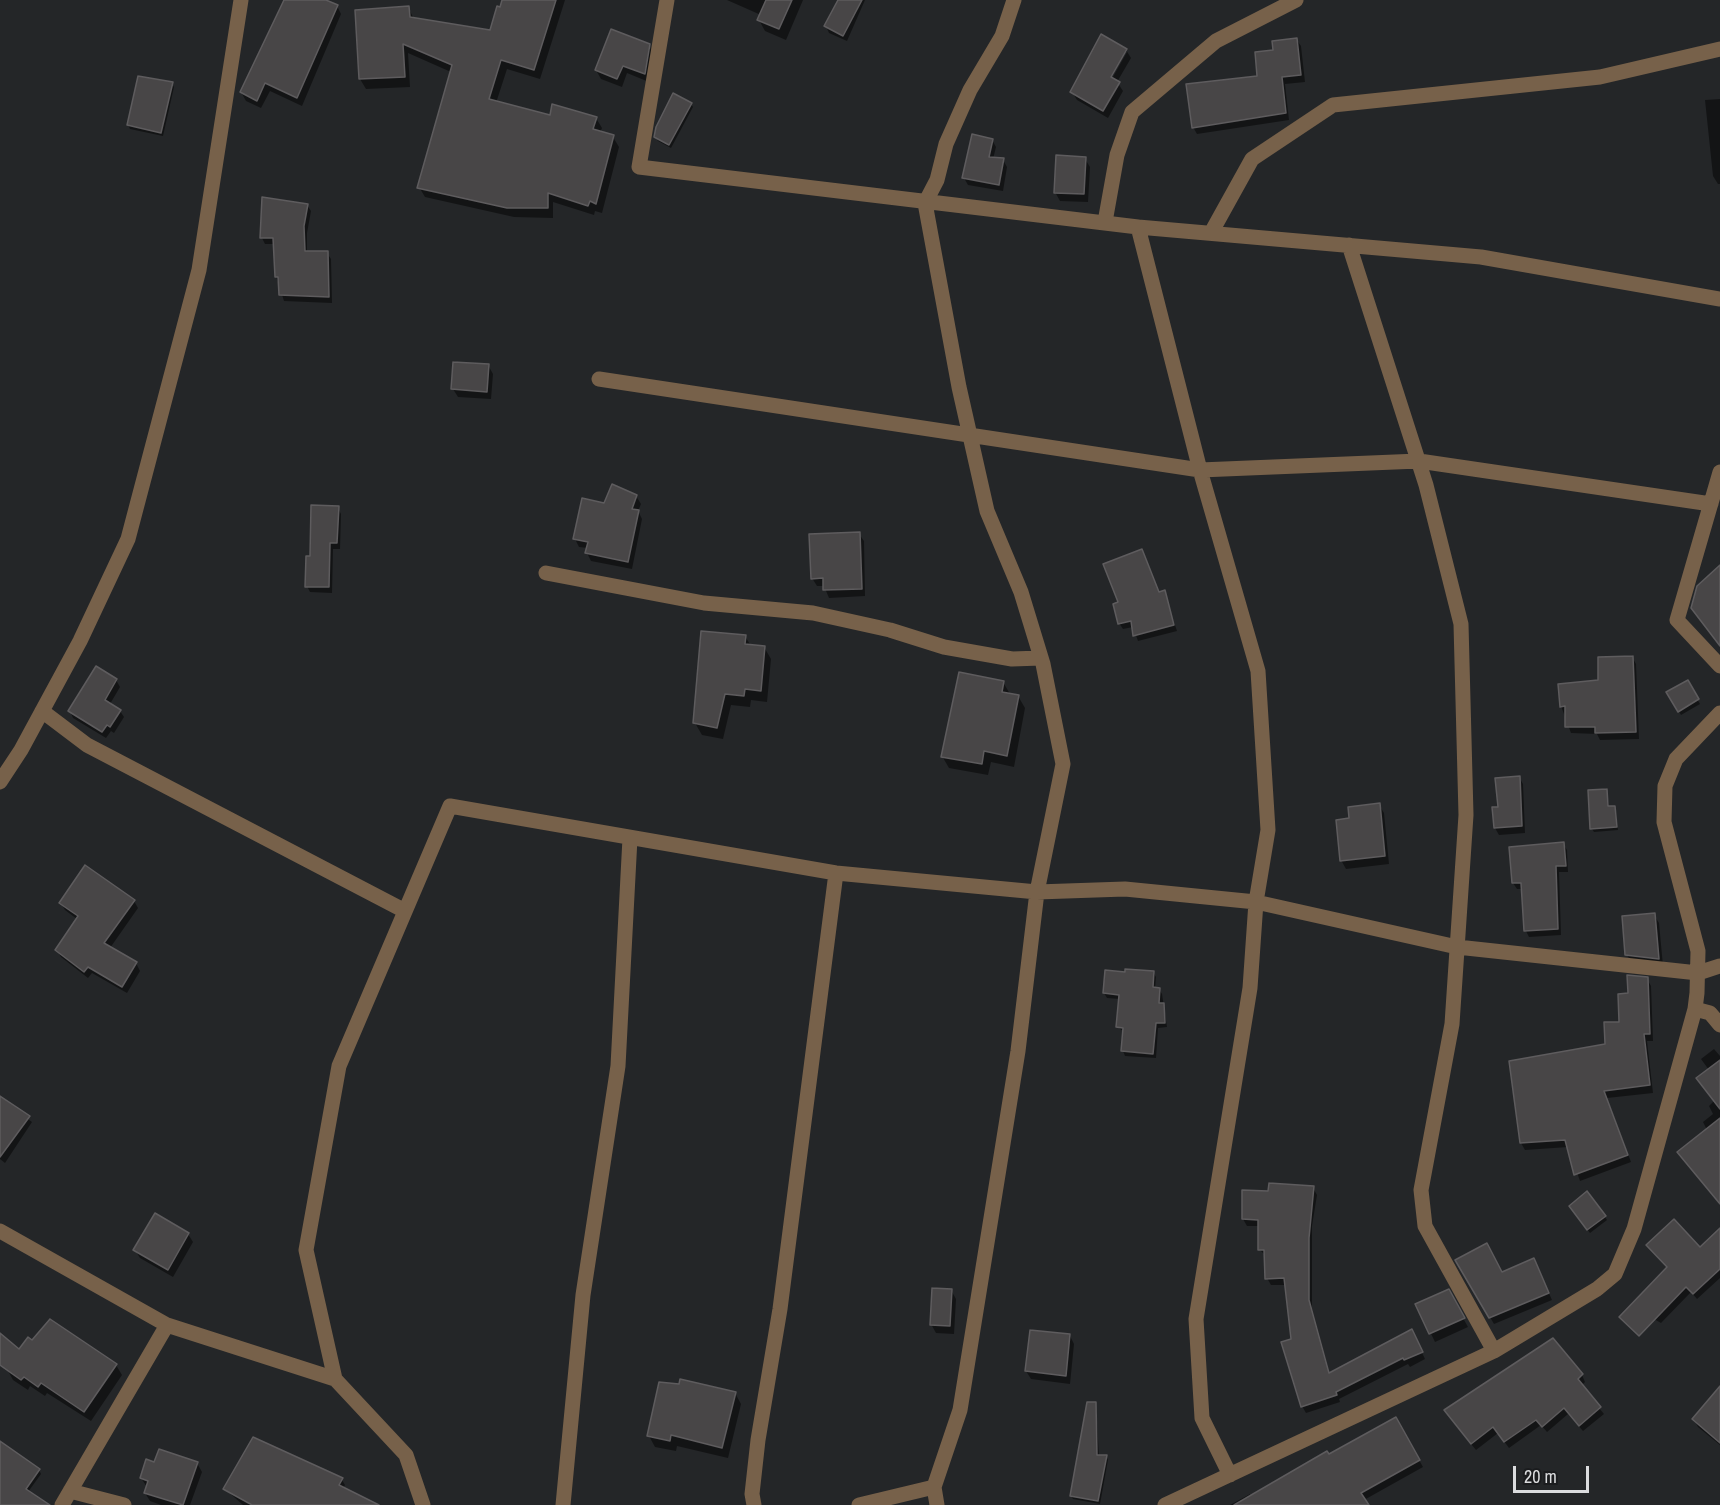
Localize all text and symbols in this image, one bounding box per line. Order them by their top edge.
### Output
scale bar [1516,1454,1592,1492]
text: 20 m [1524,1464,1557,1489]

